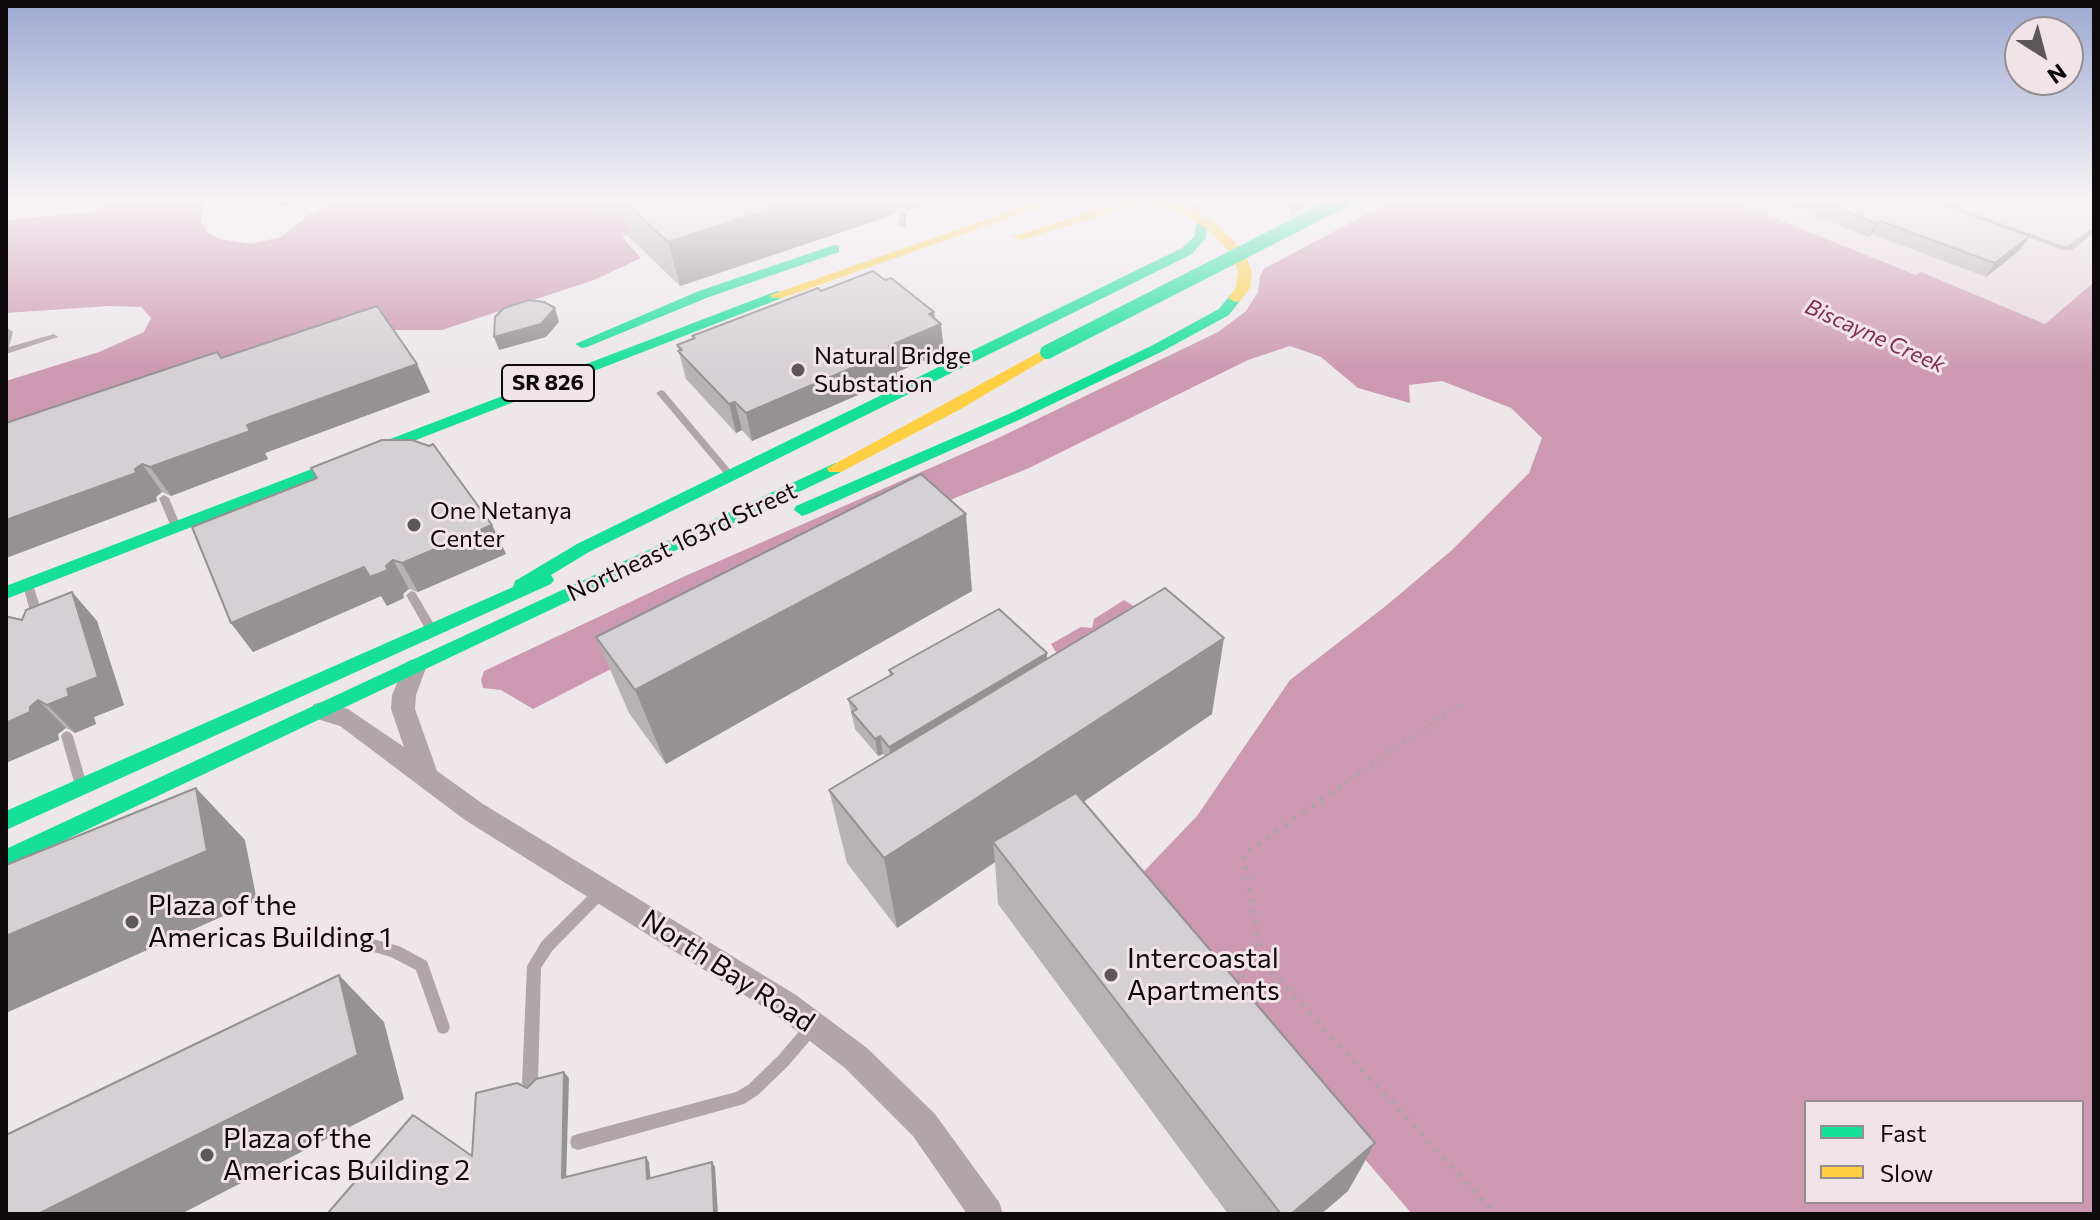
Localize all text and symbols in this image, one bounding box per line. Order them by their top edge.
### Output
north arrow [2004,16,2084,96]
text: N [2043,58,2072,90]
water label: Biscayne Creek [1801,293,1949,379]
place label: Natural Bridge Substation [814,342,971,398]
marker: Natural Bridge Substation [789,361,807,379]
road number: SR 826 [502,365,594,401]
street label: Northeast 163rd Street [563,476,801,608]
place label: One Netanya Center [430,497,572,553]
marker: One Netanya Center [405,516,423,534]
place label: Plaza of the Americas Building 1 [148,889,391,955]
street label: North Bay Road [635,903,821,1039]
marker: Plaza of the Americas Building 1 [123,913,141,931]
place label: Intercoastal Apartments [1127,942,1280,1008]
marker: Intercoastal Apartments [1102,966,1120,984]
legend [1804,1100,2084,1204]
text: Fast [1880,1118,1927,1147]
place label: Plaza of the Americas Building 2 [223,1122,470,1188]
marker: Plaza of the Americas Building 2 [198,1146,216,1164]
text: Slow [1880,1158,1933,1187]

